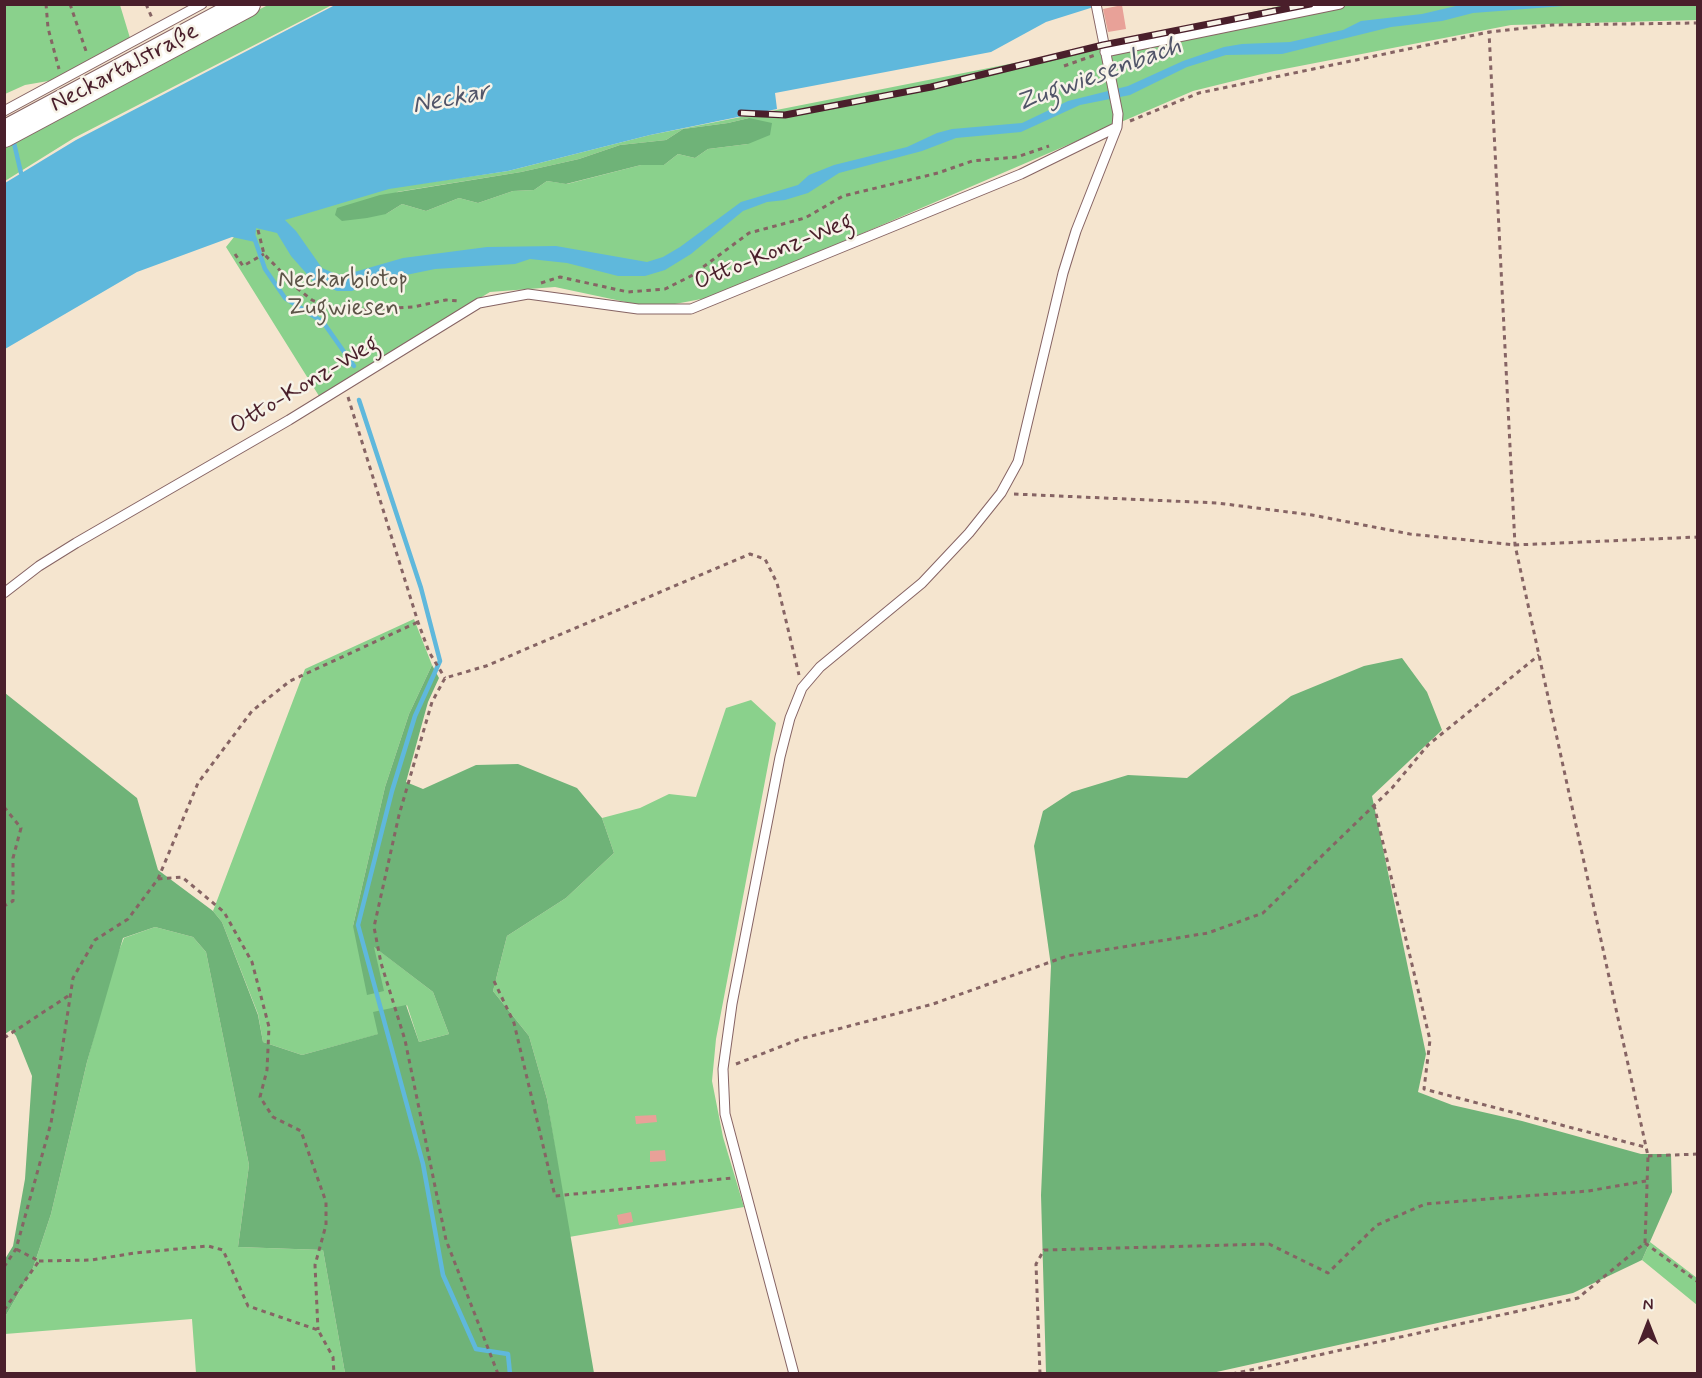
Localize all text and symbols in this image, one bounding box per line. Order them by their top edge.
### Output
street label: Neckartalstraße [46,18,204,120]
water label: Zugwiesenbach [1012,32,1186,120]
water label: Neckar [410,77,492,123]
street label: Otto-Konz-Weg [690,208,858,298]
park label: Neckarbiotop Zugwiesen [278,267,408,323]
street label: Otto-Konz-Weg [225,330,385,442]
north arrow [1618,1294,1678,1354]
text: N [1643,1295,1653,1316]

